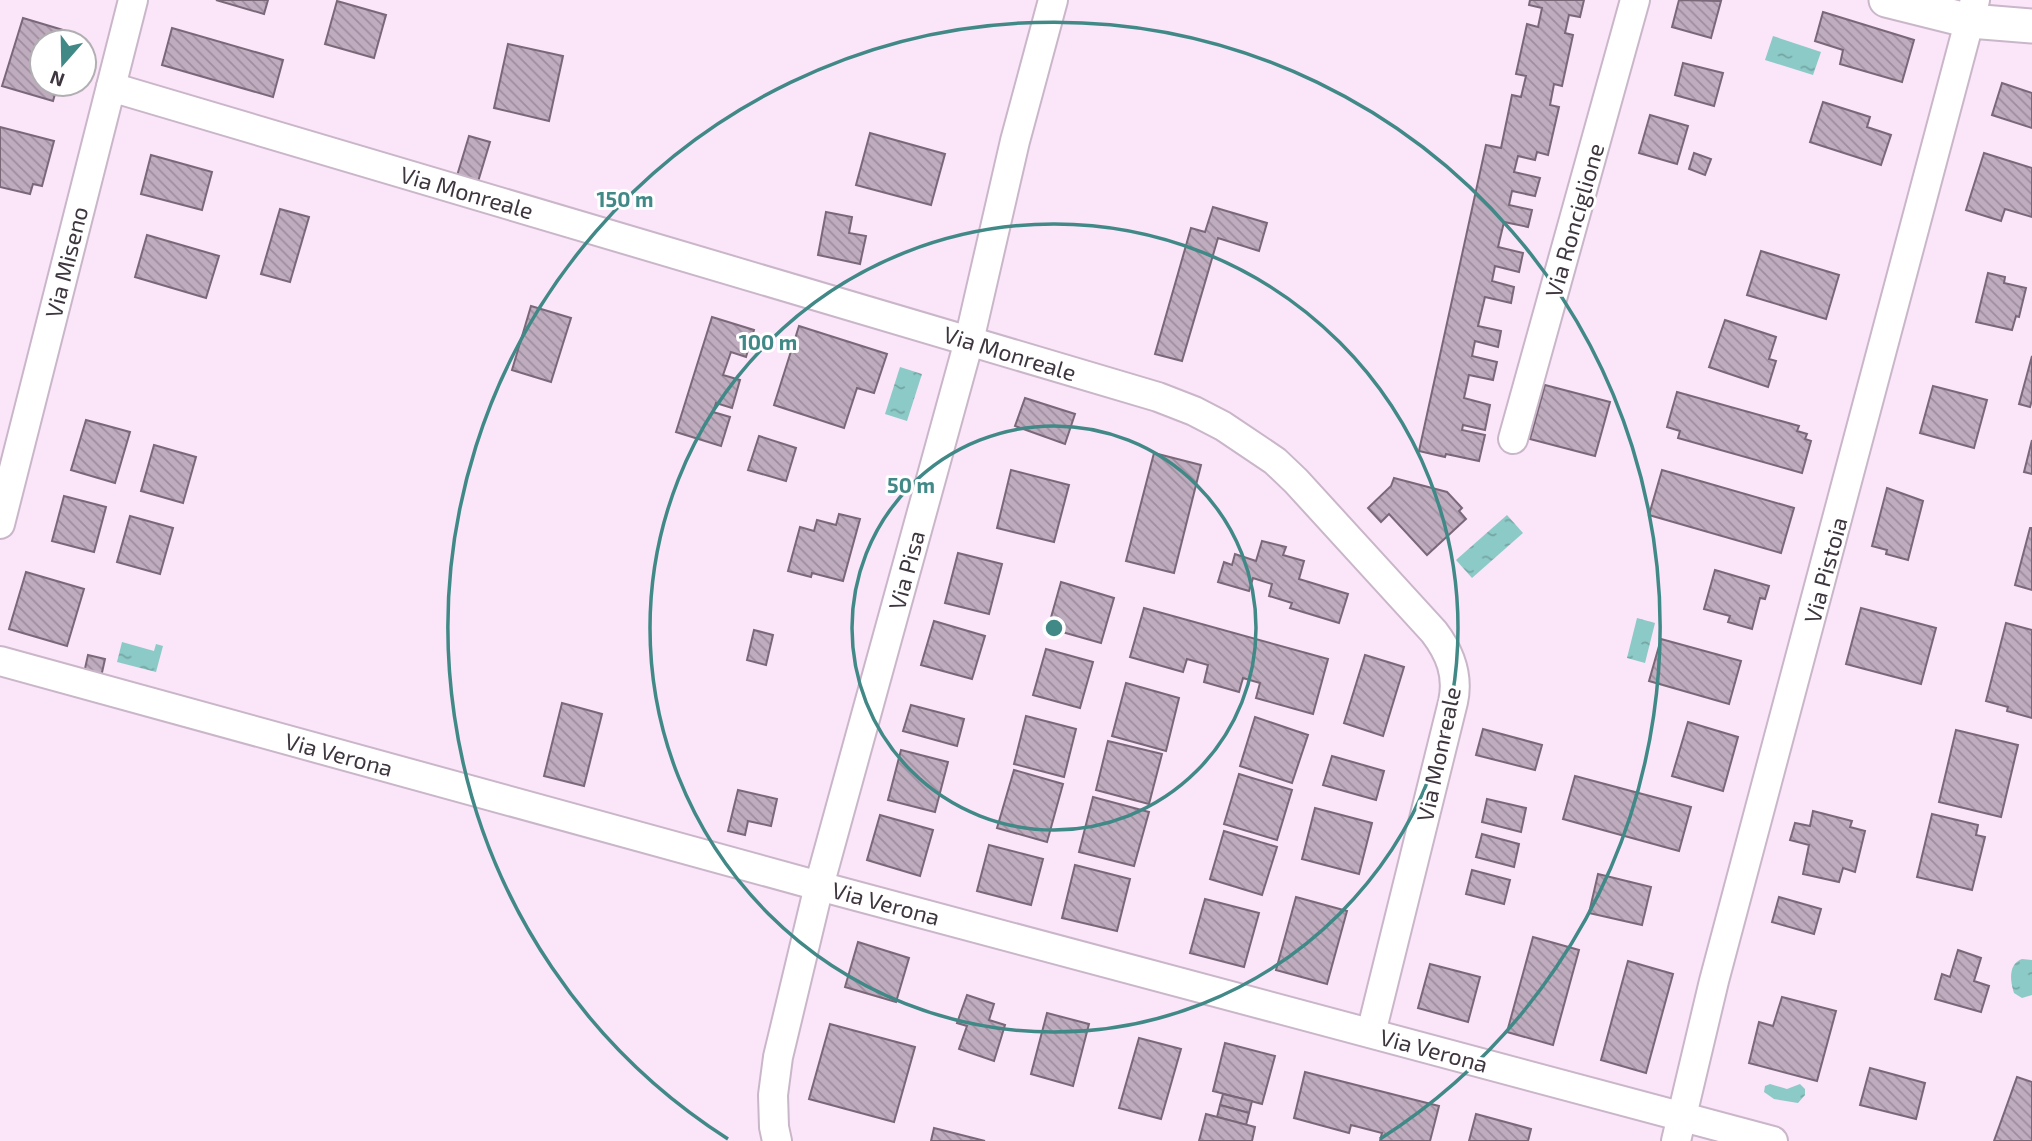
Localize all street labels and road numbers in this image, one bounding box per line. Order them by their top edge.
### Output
street label: Via Ronciglione [1539,140,1609,300]
street label: Via Monreale [397,160,537,224]
street label: Via Miseno [39,203,93,321]
street label: Via Monreale [940,320,1080,386]
street label: Via Pistoia [1797,514,1853,626]
street label: Via Pisa [882,527,930,613]
street label: Via Monreale [1410,684,1466,824]
street label: Via Verona [282,726,396,782]
street label: Via Verona [829,875,943,931]
street label: Via Verona [1377,1022,1491,1078]

